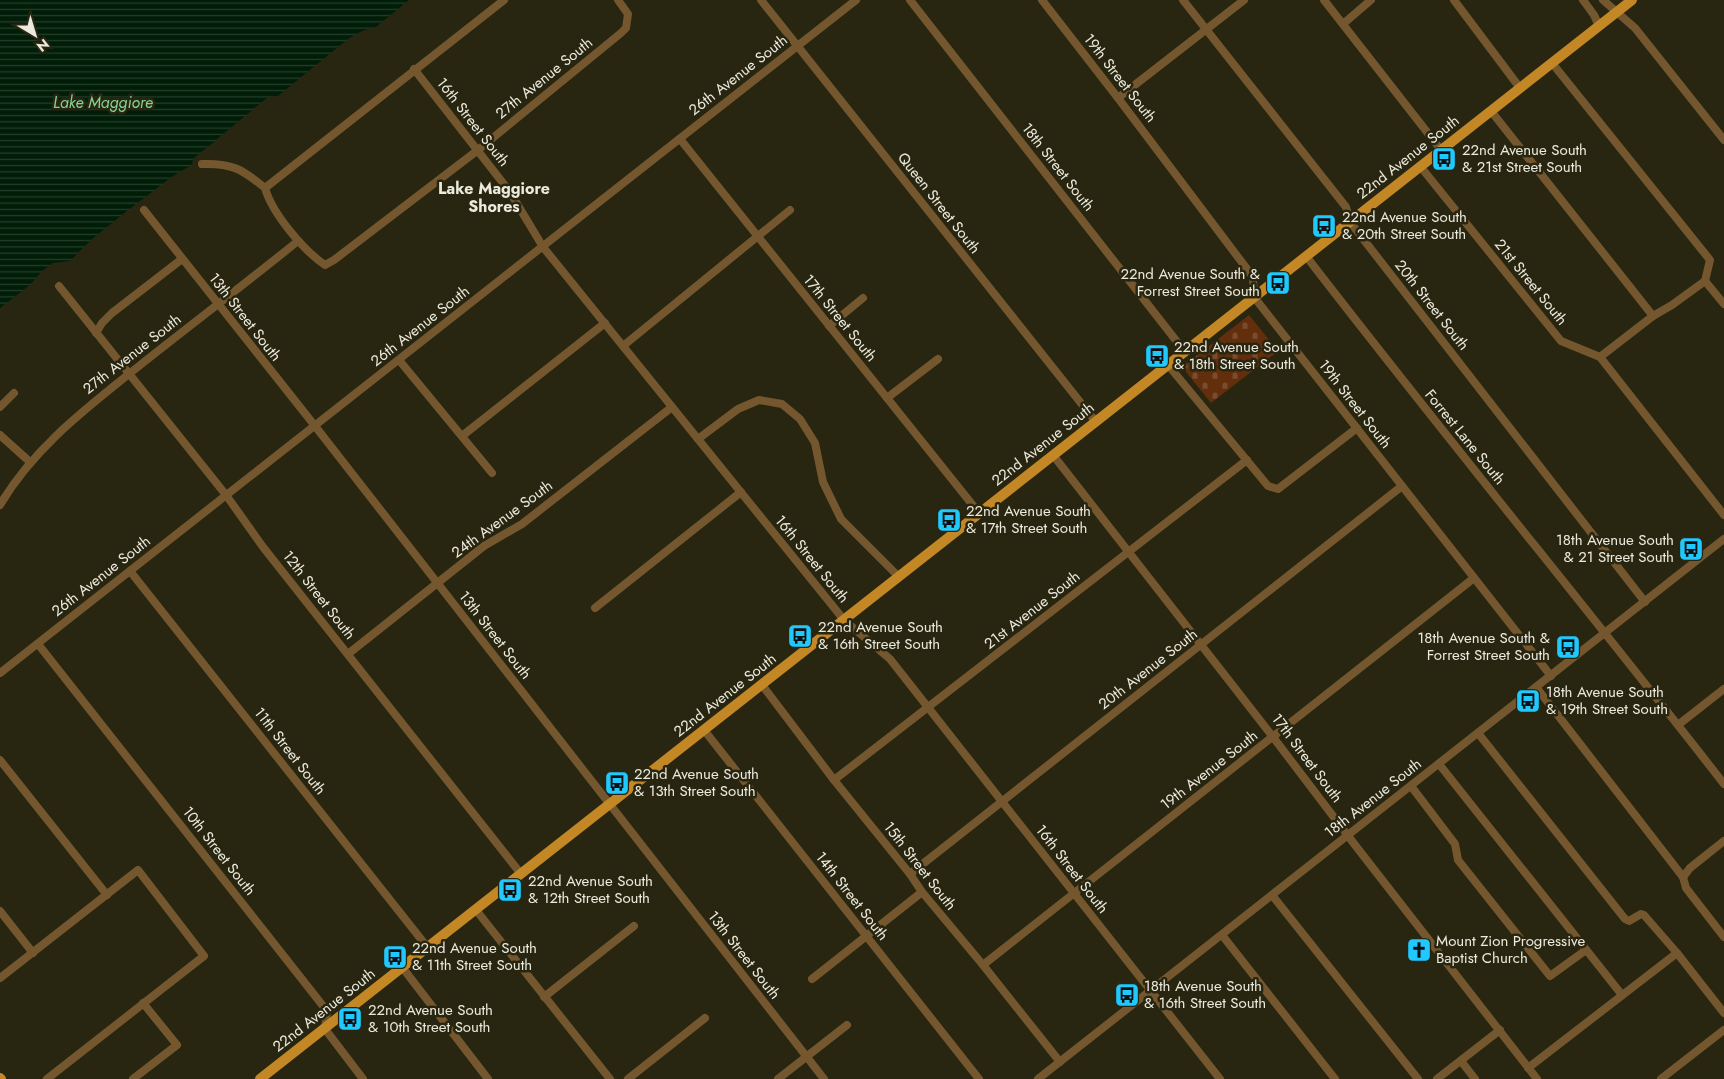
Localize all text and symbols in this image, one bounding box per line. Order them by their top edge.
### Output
north arrow [10,10,60,60]
street label: 26th Avenue South [684,29,792,121]
street label: 19th Street South [1078,29,1162,127]
street label: 27th Avenue South [491,32,597,124]
text: N [32,34,54,57]
street label: 16th Street South [431,73,515,171]
water label: Lake Maggiore [53,91,153,114]
street label: 22nd Avenue South [1352,110,1464,204]
street label: 18th Street South [1016,118,1100,216]
place label: 22nd Avenue South & 21st Street South [1462,139,1587,178]
bus stop icon: 22nd Avenue South & 21st Street South [1431,146,1457,172]
street label: Queen Street South [892,148,986,258]
district label: Lake Maggiore Shores [438,177,550,218]
place label: 22nd Avenue South & 20th Street South [1342,206,1467,245]
bus stop icon: 22nd Avenue South & 20th Street South [1311,213,1337,239]
street label: 21st Street South [1489,234,1573,330]
street label: 20th Street South [1390,255,1474,355]
place label: 22nd Avenue South & Forrest Street South [1120,263,1260,302]
street label: 13th Street South [203,268,287,366]
street label: 17th Street South [798,270,882,366]
bus stop icon: 22nd Avenue South & Forrest Street South [1265,270,1291,296]
street label: 26th Avenue South [366,280,474,372]
street label: 27th Avenue South [78,309,186,399]
place label: 22nd Avenue South & 18th Street South [1174,336,1299,375]
bus stop icon: 22nd Avenue South & 18th Street South [1144,343,1170,369]
street label: 19th Street South [1313,355,1397,453]
street label: Forrest Lane South [1420,385,1510,489]
street label: 22nd Avenue South [987,397,1099,491]
street label: 24th Avenue South [447,475,557,563]
place label: 22nd Avenue South & 17th Street South [966,500,1091,539]
bus stop icon: 22nd Avenue South & 17th Street South [936,507,962,533]
street label: 16th Street South [770,510,854,608]
place label: 18th Avenue South & 21 Street South [1556,529,1674,568]
street label: 26th Avenue South [47,530,155,622]
bus stop icon: 18th Avenue South & 21 Street South [1678,536,1704,562]
street label: 12th Street South [277,546,361,644]
street label: 21st Avenue South [979,565,1085,655]
street label: 13th Street South [453,586,537,684]
place label: 22nd Avenue South & 16th Street South [818,616,943,655]
bus stop icon: 22nd Avenue South & 16th Street South [787,623,813,649]
street label: 20th Avenue South [1094,623,1202,715]
place label: 18th Avenue South & Forrest Street South [1417,627,1550,666]
bus stop icon: 18th Avenue South & Forrest Street South [1555,634,1581,660]
street label: 22nd Avenue South [669,648,781,742]
place label: 18th Avenue South & 19th Street South [1546,681,1668,720]
bus stop icon: 18th Avenue South & 19th Street South [1515,688,1541,714]
street label: 11th Street South [249,703,331,799]
street label: 17th Street South [1266,709,1348,807]
street label: 19th Avenue South [1156,725,1262,815]
street label: 18th Avenue South [1320,753,1426,843]
place label: 22nd Avenue South & 13th Street South [634,763,759,802]
bus stop icon: 22nd Avenue South & 13th Street South [604,770,630,796]
street label: 10th Street South [177,802,261,900]
street label: 15th Street South [878,817,962,915]
street label: 16th Street South [1030,820,1114,918]
street label: 14th Street South [810,847,894,945]
place label: 22nd Avenue South & 12th Street South [528,870,653,909]
bus stop icon: 22nd Avenue South & 12th Street South [497,877,523,903]
street label: 13th Street South [702,906,786,1004]
place label: Mount Zion Progressive Baptist Church [1436,930,1585,969]
place label: 22nd Avenue South & 11th Street South [412,937,537,976]
church icon: Mount Zion Progressive Baptist Church [1406,937,1432,963]
bus stop icon: 22nd Avenue South & 11th Street South [382,944,408,970]
street label: 22nd Avenue South [268,963,380,1057]
place label: 18th Avenue South & 16th Street South [1144,975,1266,1014]
bus stop icon: 18th Avenue South & 16th Street South [1114,982,1140,1008]
place label: 22nd Avenue South & 10th Street South [368,999,493,1038]
bus stop icon: 22nd Avenue South & 10th Street South [337,1006,363,1032]

